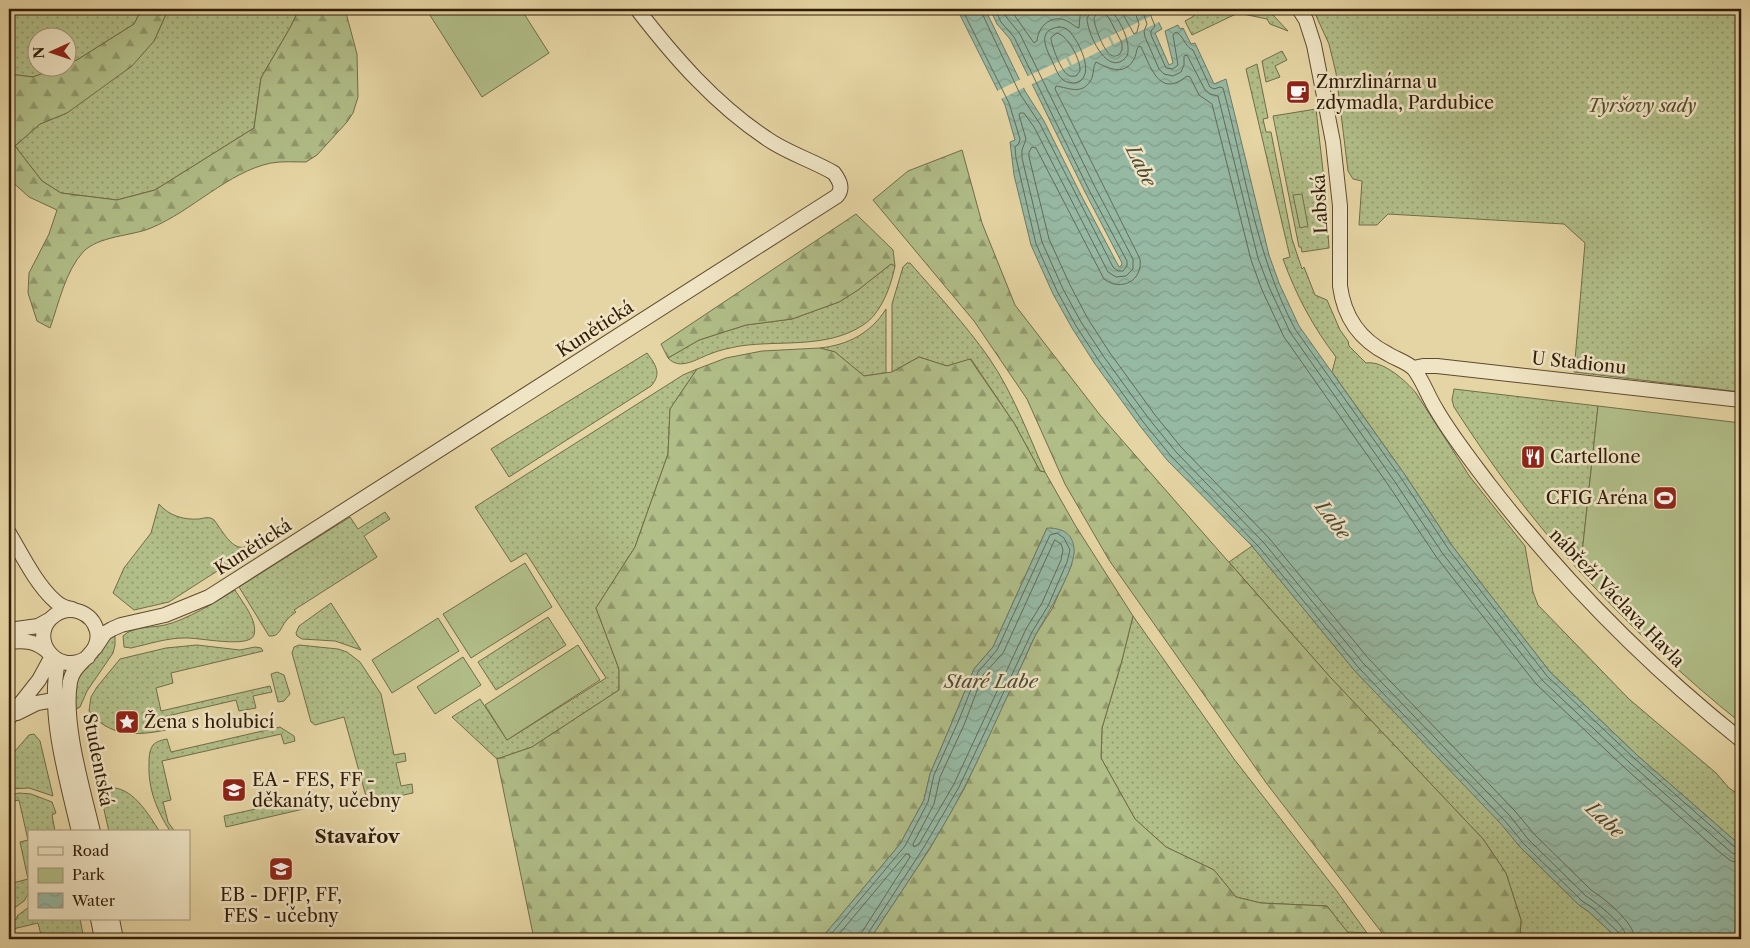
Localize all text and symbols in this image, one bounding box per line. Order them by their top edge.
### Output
north arrow [28,28,78,78]
text: N [30,46,48,59]
place label: Zmrzlinárna u zdymadla, Pardubice [1316,71,1494,114]
cafe icon: Zmrzlinárna u zdymadla, Pardubice [1285,79,1311,105]
park label: Tyršovy sady [1588,95,1696,117]
water label: Labe [1120,140,1161,191]
street label: Labská [1307,173,1333,234]
street label: Kunětická [552,296,638,362]
street label: U Stadionu [1531,347,1627,379]
restaurant icon: Cartellone [1520,444,1546,470]
place label: Cartellone [1550,446,1640,468]
sports icon: CFIG Aréna [1652,485,1678,511]
place label: CFIG Aréna [1546,487,1648,509]
water label: Labe [1309,494,1356,545]
street label: Kunětická [210,514,296,580]
street label: nábřeží Václava Havla [1545,524,1689,672]
water label: Staré Labe [943,670,1039,693]
place icon: Žena s holubicí [114,709,140,735]
place label: Žena s holubicí [144,709,275,733]
street label: Studentská [78,712,118,809]
place label: EA - FES, FF - děkanáty, učebny [252,769,402,812]
school or university icon: EA - FES, FF - děkanáty, učebny [221,777,247,803]
water label: Labe [1580,795,1629,844]
district label: Stavařov [315,825,400,848]
legend [28,830,190,920]
text: Road [72,841,109,860]
school or university icon: EB - DFJP, FF, FES - učebny [268,856,294,882]
text: Park [72,865,106,884]
place label: EB - DFJP, FF, FES - učebny [220,884,342,927]
text: Water [71,891,116,910]

